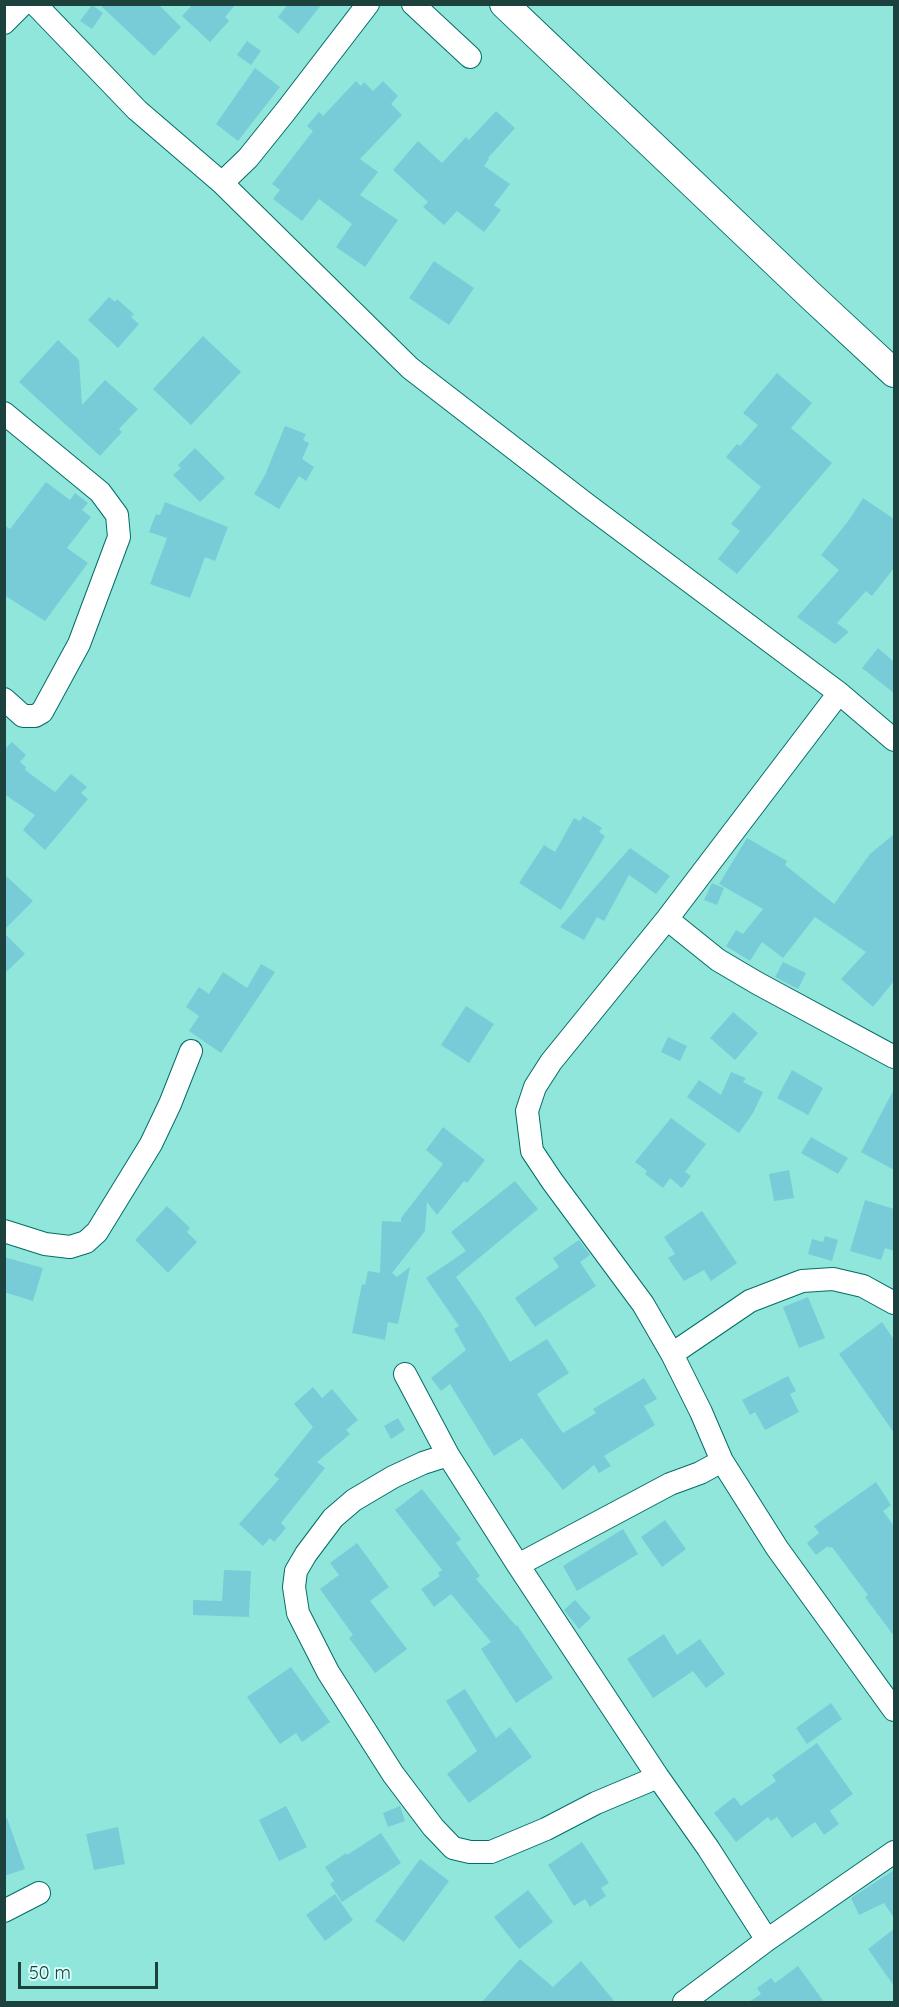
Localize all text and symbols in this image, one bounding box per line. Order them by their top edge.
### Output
scale bar [21,1950,160,1988]
text: 50 m [29,1961,71,1984]

